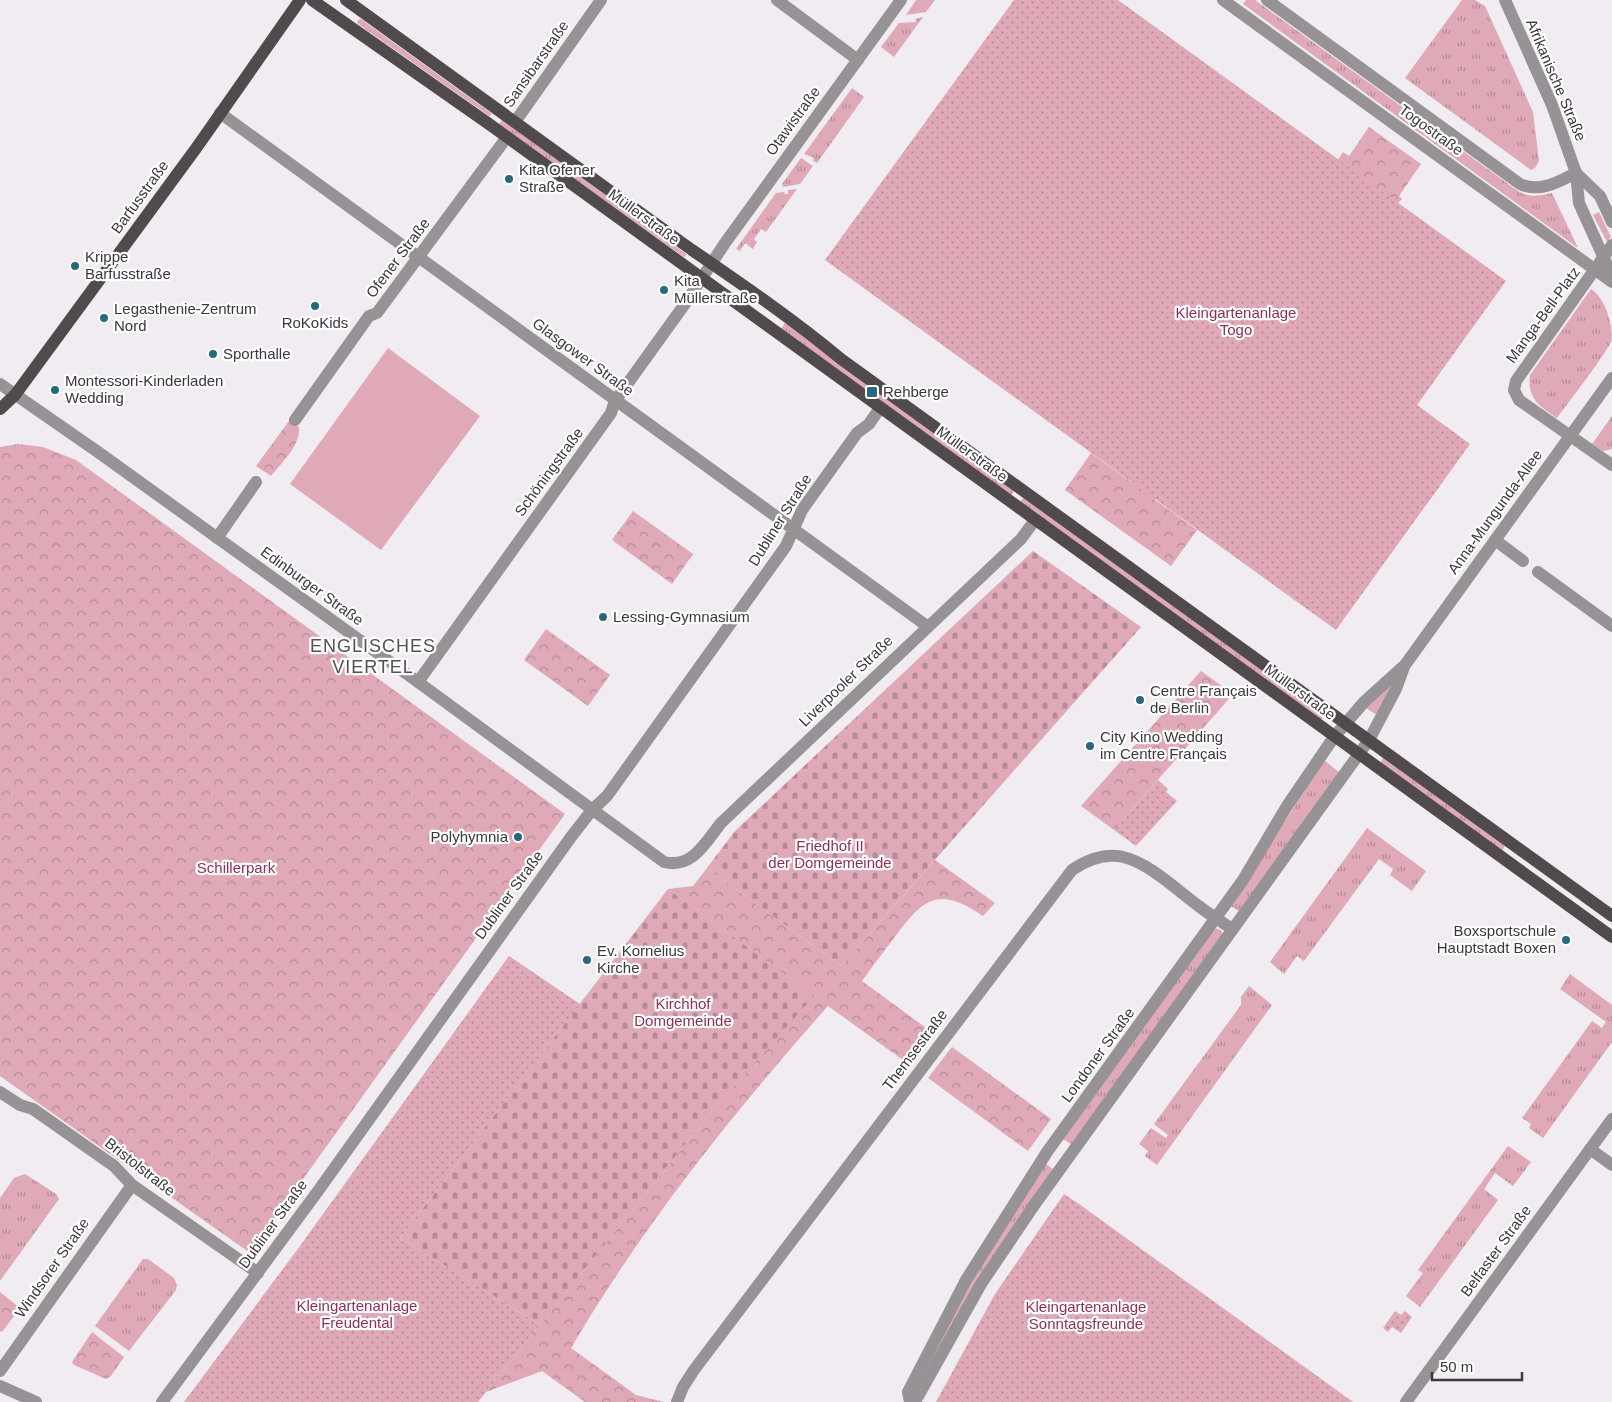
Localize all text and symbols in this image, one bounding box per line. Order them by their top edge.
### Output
street label: Afrikanische Straße [1523,16,1590,143]
street label: Sansibarstraße [499,17,572,110]
street label: Otawistraße [762,83,823,158]
street label: Togostraße [1396,101,1467,159]
street label: Barfusstraße [107,157,172,236]
place label: Kita Ofener Straße [519,161,595,195]
marker: Kita Ofener Straße [503,173,515,185]
street label: Müllerstraße [606,185,683,248]
street label: Ofener Straße [362,215,433,301]
place label: Krippe Barfusstraße [85,248,171,282]
marker: Krippe Barfusstraße [69,260,81,272]
street label: Manga-Bell-Platz [1502,264,1583,366]
place label: Kita Müllerstraße [674,272,757,306]
marker: Kita Müllerstraße [658,284,670,296]
place label: Legasthenie-Zentrum Nord [114,300,257,334]
marker: RoKoKids [309,300,321,312]
park label: Kleingartenanlage Togo [1176,304,1296,338]
marker: Legasthenie-Zentrum Nord [98,312,110,324]
place label: RoKoKids [282,314,348,331]
street label: Glasgower Straße [529,314,637,399]
place label: Sporthalle [223,345,291,362]
marker: Sporthalle [207,348,219,360]
place label: Montessori-Kinderladen Wedding [65,372,223,406]
place label: Rehberge [883,383,949,400]
marker: Montessori-Kinderladen Wedding [49,384,61,396]
marker: Rehberge [865,385,879,399]
street label: Müllerstraße [934,422,1011,485]
street label: Schöningstraße [511,424,586,519]
street label: Anna-Mungunda-Allee [1444,446,1545,577]
street label: Dubliner Straße [745,471,815,569]
street label: Edinburger Straße [258,543,367,628]
place label: Lessing-Gymnasium [613,608,750,625]
marker: Lessing-Gymnasium [597,611,609,623]
street label: Liverpooler Straße [795,632,896,730]
district label: ENGLISCHES VIERTEL [310,636,436,677]
street label: Müllerstraße [1262,660,1339,723]
place label: Centre Français de Berlin [1150,682,1257,716]
marker: Centre Français de Berlin [1134,694,1146,706]
place label: City Kino Wedding im Centre Français [1100,728,1227,762]
marker: City Kino Wedding im Centre Français [1084,740,1096,752]
place label: Polyhymnia [430,828,509,845]
marker: Polyhymnia [512,831,524,843]
park label: Friedhof II der Domgemeinde [768,837,892,871]
street label: Dubliner Straße [471,847,546,942]
park label: Schillerpark [197,859,276,876]
place label: Boxsportschule Hauptstadt Boxen [1437,922,1556,956]
marker: Boxsportschule Hauptstadt Boxen [1560,934,1572,946]
place label: Ev. Kornelius Kirche [597,942,684,976]
marker: Ev. Kornelius Kirche [581,954,593,966]
park label: Kirchhof Domgemeinde [634,995,732,1029]
street label: Londoner Straße [1058,1004,1138,1105]
street label: Themsestraße [879,1006,950,1093]
street label: Bristolstraße [102,1134,179,1199]
street label: Dubliner Straße [235,1176,310,1271]
street label: Belfaster Straße [1457,1202,1534,1300]
street label: Windsorer Straße [11,1215,92,1321]
park label: Kleingartenanlage Freudental [297,1297,417,1331]
park label: Kleingartenanlage Sonntagsfreunde [1026,1298,1146,1332]
scale bar [1432,1350,1522,1382]
text: 50 m [1440,1358,1473,1375]

